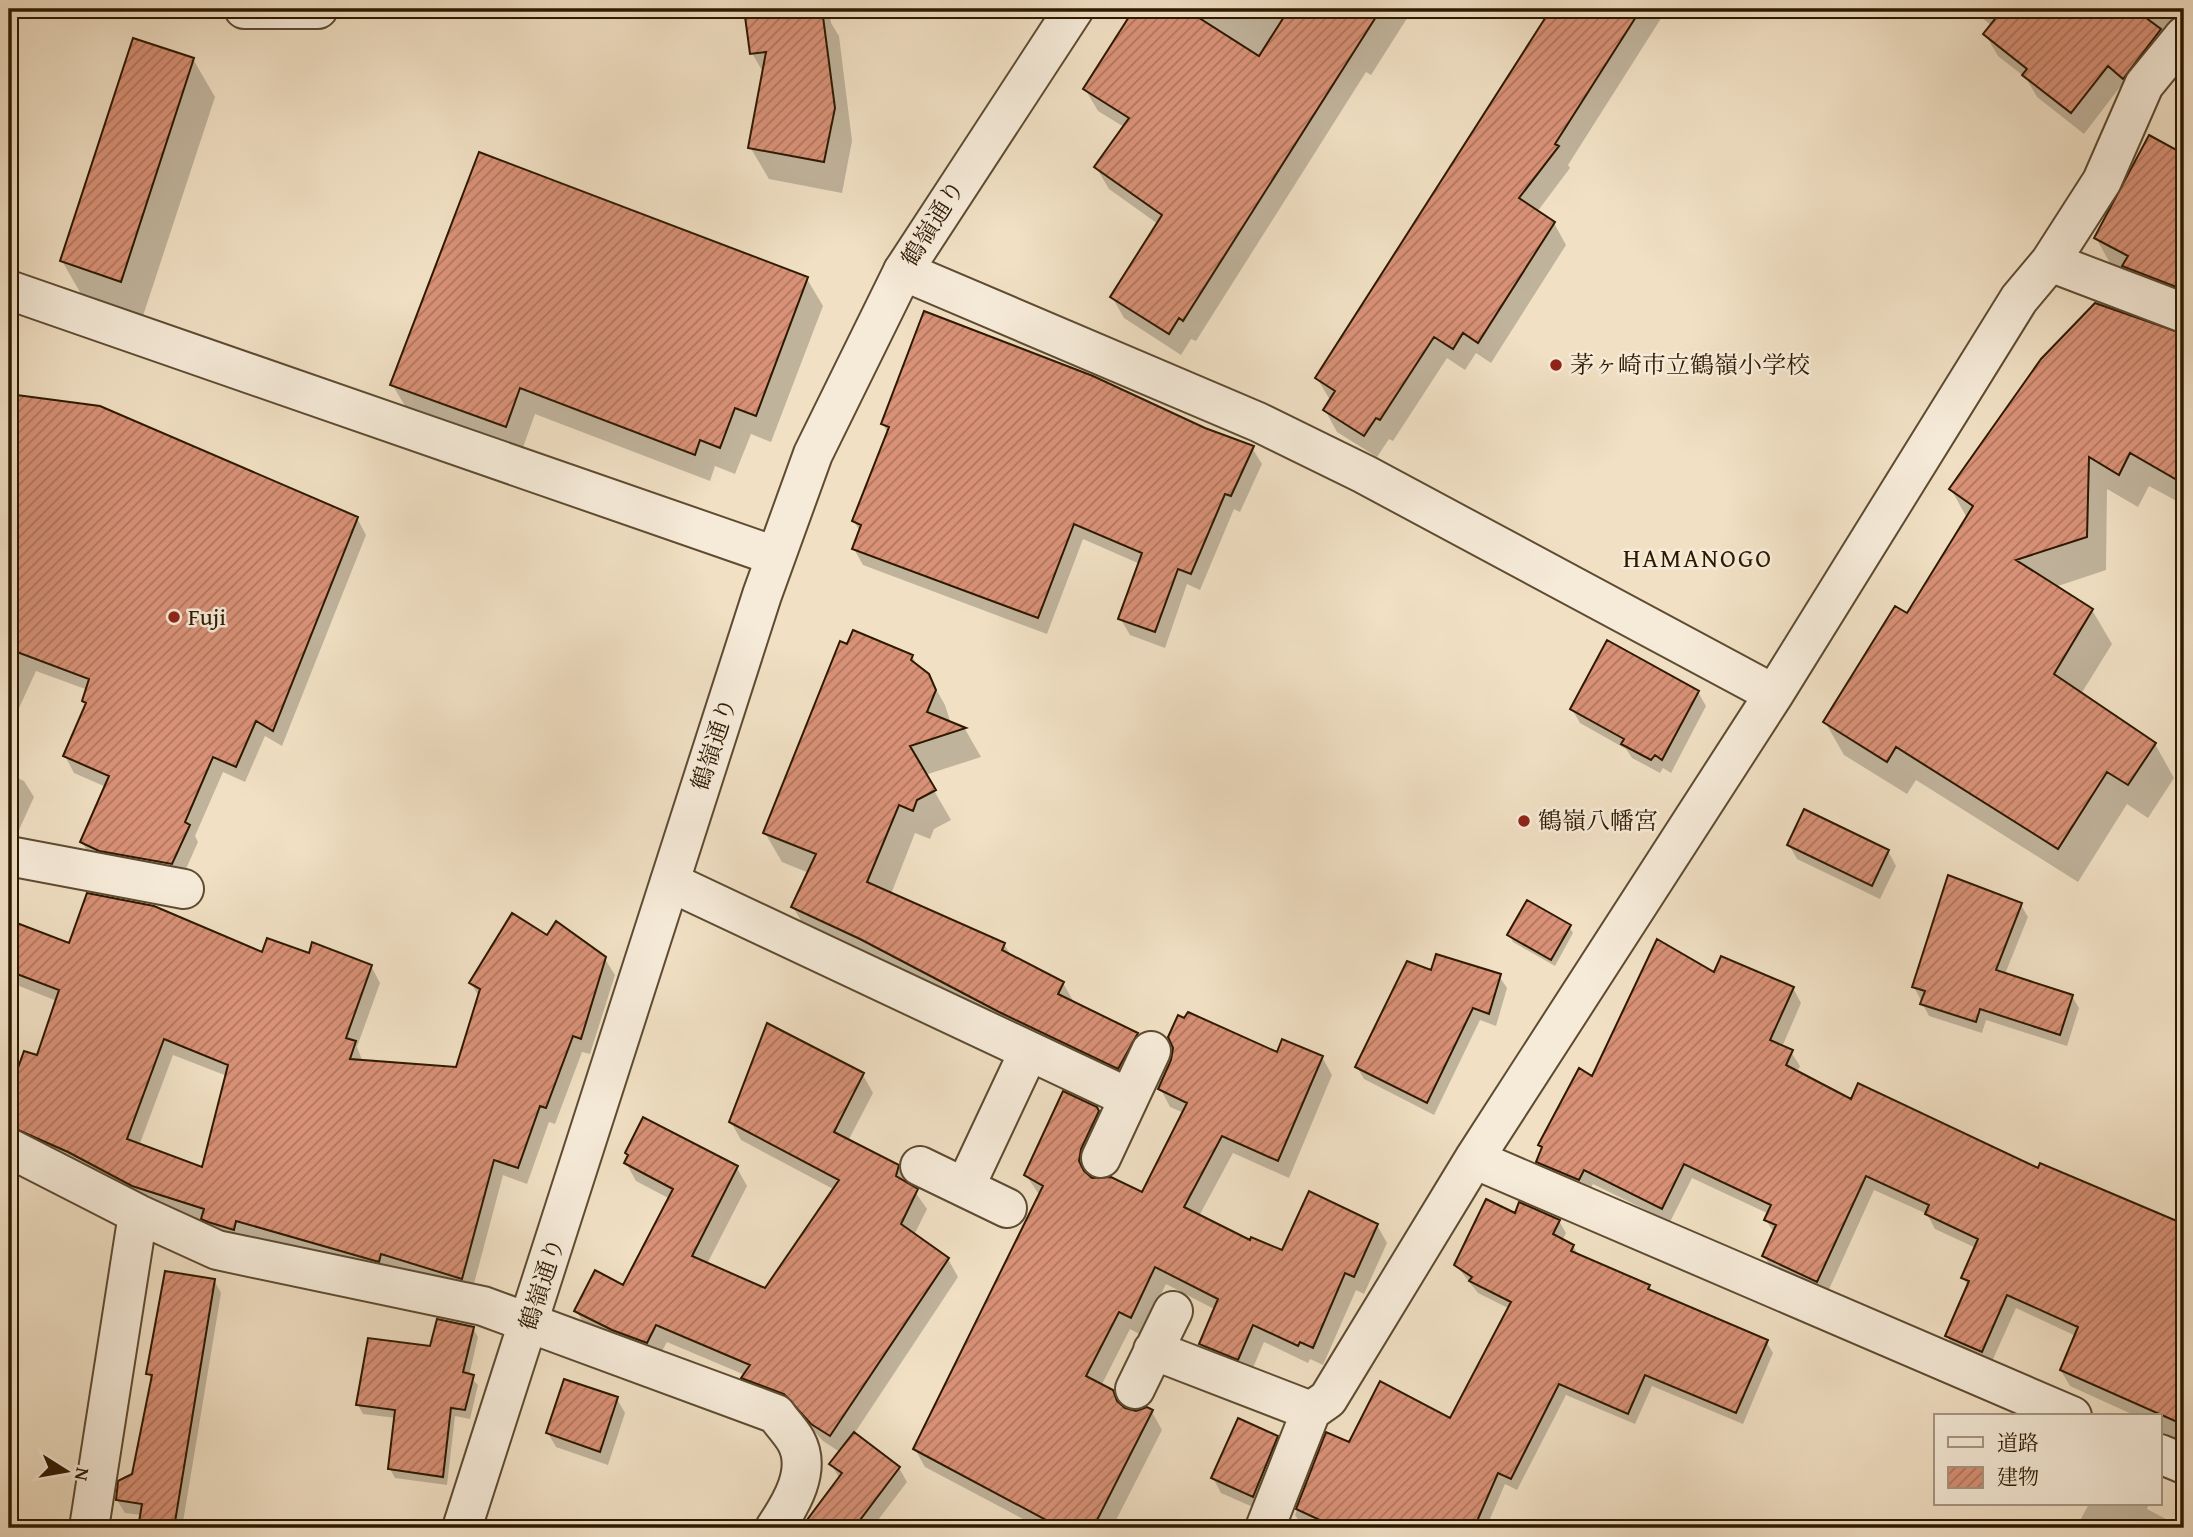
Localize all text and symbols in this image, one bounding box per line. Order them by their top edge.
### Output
street label: 鶴嶺通り [892,173,973,273]
place label: 茅ヶ崎市立鶴嶺小学校 [1570,347,1810,382]
marker: 茅ヶ崎市立鶴嶺小学校 [1548,357,1564,373]
district label: HAMANOGO [1623,538,1773,577]
place label: Fuji [188,599,226,634]
marker: Fuji [166,609,182,625]
street label: 鶴嶺通り [682,693,745,795]
place label: 鶴嶺八幡宮 [1538,803,1658,838]
marker: 鶴嶺八幡宮 [1516,813,1532,829]
street label: 鶴嶺通り [510,1233,573,1335]
legend [1934,1414,2162,1506]
text: 道路 [1997,1427,2039,1458]
north arrow [32,1436,102,1506]
text: 建物 [1997,1461,2039,1492]
text: N [68,1465,98,1483]

